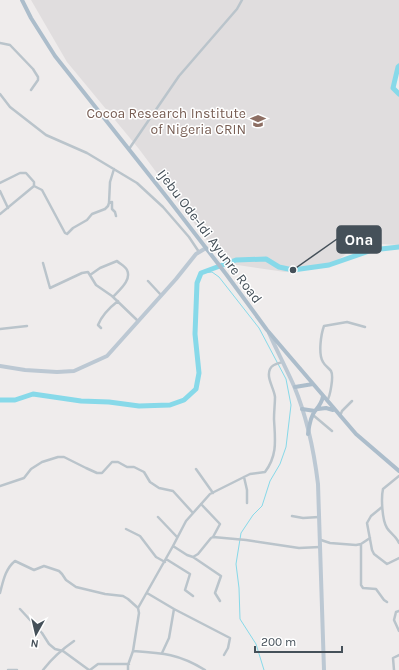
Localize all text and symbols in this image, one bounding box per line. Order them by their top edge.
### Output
place label: Cocoa Research Institute of Nigeria CRIN [86,105,246,138]
school or university icon: Cocoa Research Institute of Nigeria CRIN [249,112,267,130]
street label: Ijebu Ode-Idi Ayunre Road [154,166,266,307]
callout: Ona [337,226,381,253]
text: Ona [345,231,373,249]
north arrow [16,614,56,654]
scale bar [255,628,342,654]
text: 200 m [261,635,296,649]
text: N [30,636,39,650]

